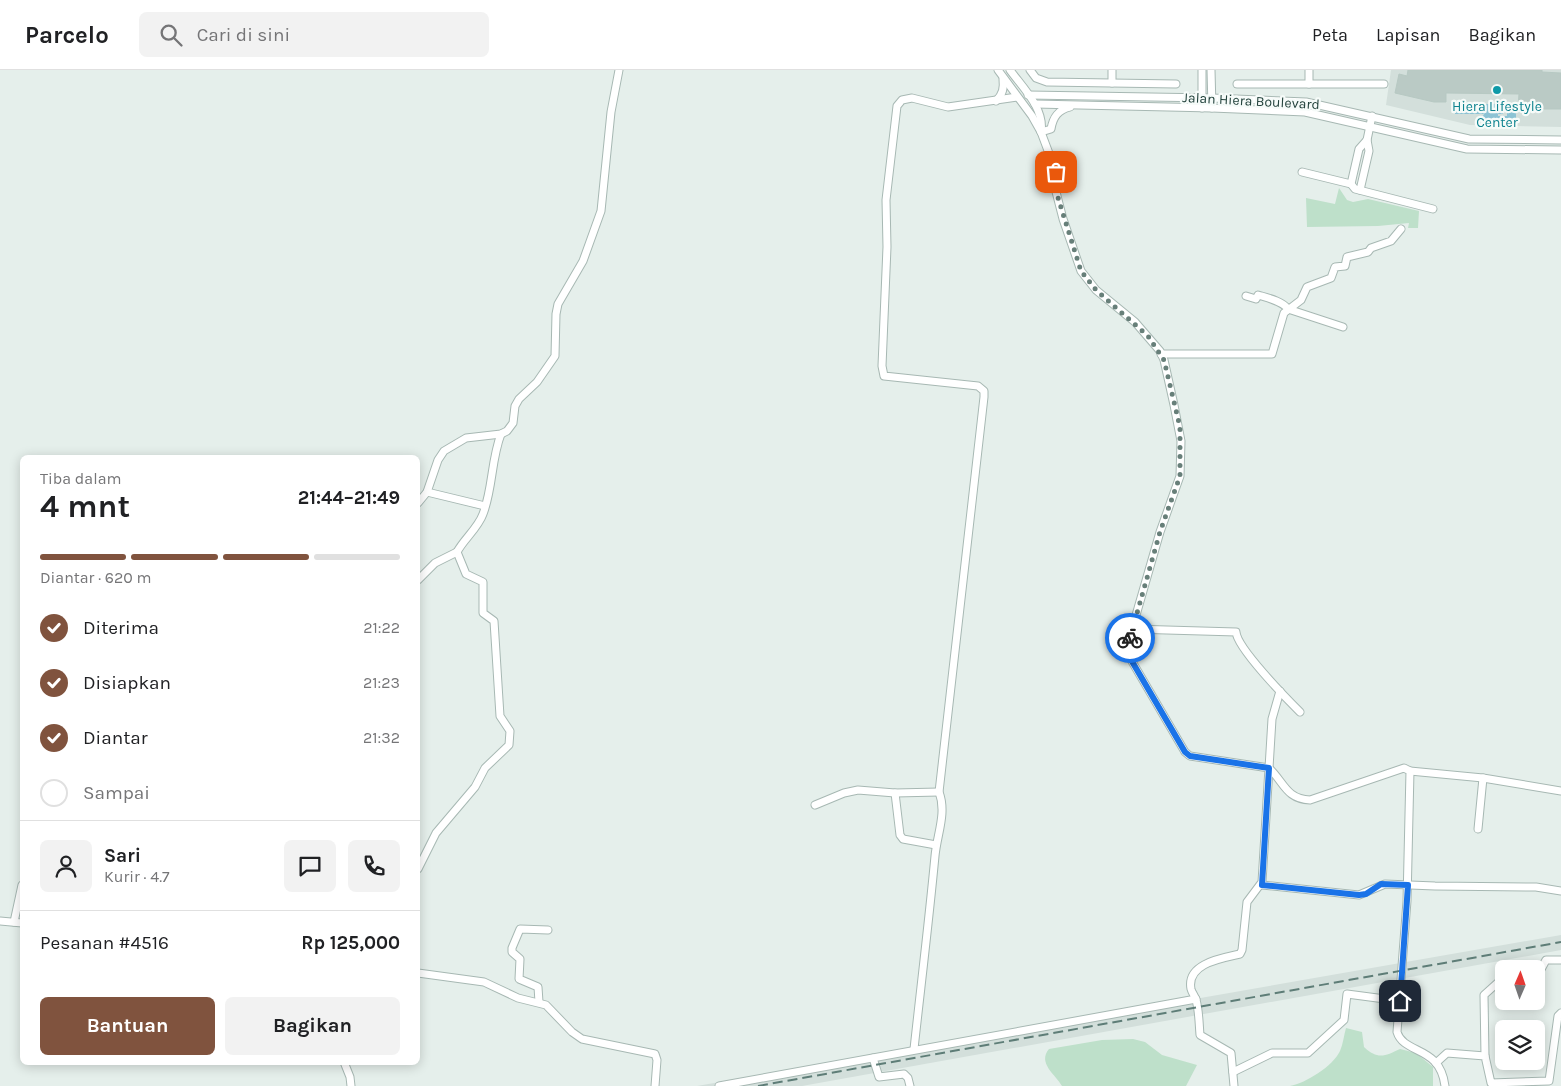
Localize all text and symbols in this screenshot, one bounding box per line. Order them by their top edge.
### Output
search box [139,12,489,57]
text: Parcelo [25,21,109,49]
icon: search [157,21,185,49]
text: Cari di sini [197,24,290,46]
text: Peta [1312,24,1348,46]
text: Lapisan [1376,24,1440,46]
text: Bagikan [1468,24,1536,46]
marker: Hiera Lifestyle Center [1491,84,1503,96]
street label: Jalan Hiera Boulevard [1182,89,1320,113]
place label: Hiera Lifestyle Center [1452,98,1542,131]
pin [1035,151,1077,193]
icon: bag [1042,158,1070,186]
text: Tiba dalam [40,469,121,488]
text: 21:44–21:49 [298,487,400,509]
text: 4 mnt [40,488,130,525]
text: Diantar · 620 m [40,568,152,587]
courier [1105,613,1155,663]
icon: check [40,614,68,642]
text: Diterima [83,617,159,639]
text: 21:22 [363,618,400,637]
icon: bike [1116,624,1144,652]
icon: check [40,669,68,697]
text: Disiapkan [83,672,171,694]
text: 21:23 [363,673,400,692]
icon: check [40,724,68,752]
text: Diantar [83,727,148,749]
text: 21:32 [363,728,400,747]
text: Sampai [83,782,150,804]
button: person [40,840,92,892]
button: chat [284,840,336,892]
button: phone [348,840,400,892]
text: Sari [104,845,141,867]
text: Kurir · 4.7 [104,867,170,886]
text: Pesanan #4516 [40,932,169,954]
text: Rp 125,000 [301,932,400,954]
north arrow [1495,960,1545,1010]
map controls [1495,960,1545,1070]
pin [1379,980,1421,1022]
icon: home [1386,987,1414,1015]
button: Bantuan [40,997,215,1055]
button: Bagikan [225,997,400,1055]
button: layers [1495,1020,1545,1070]

